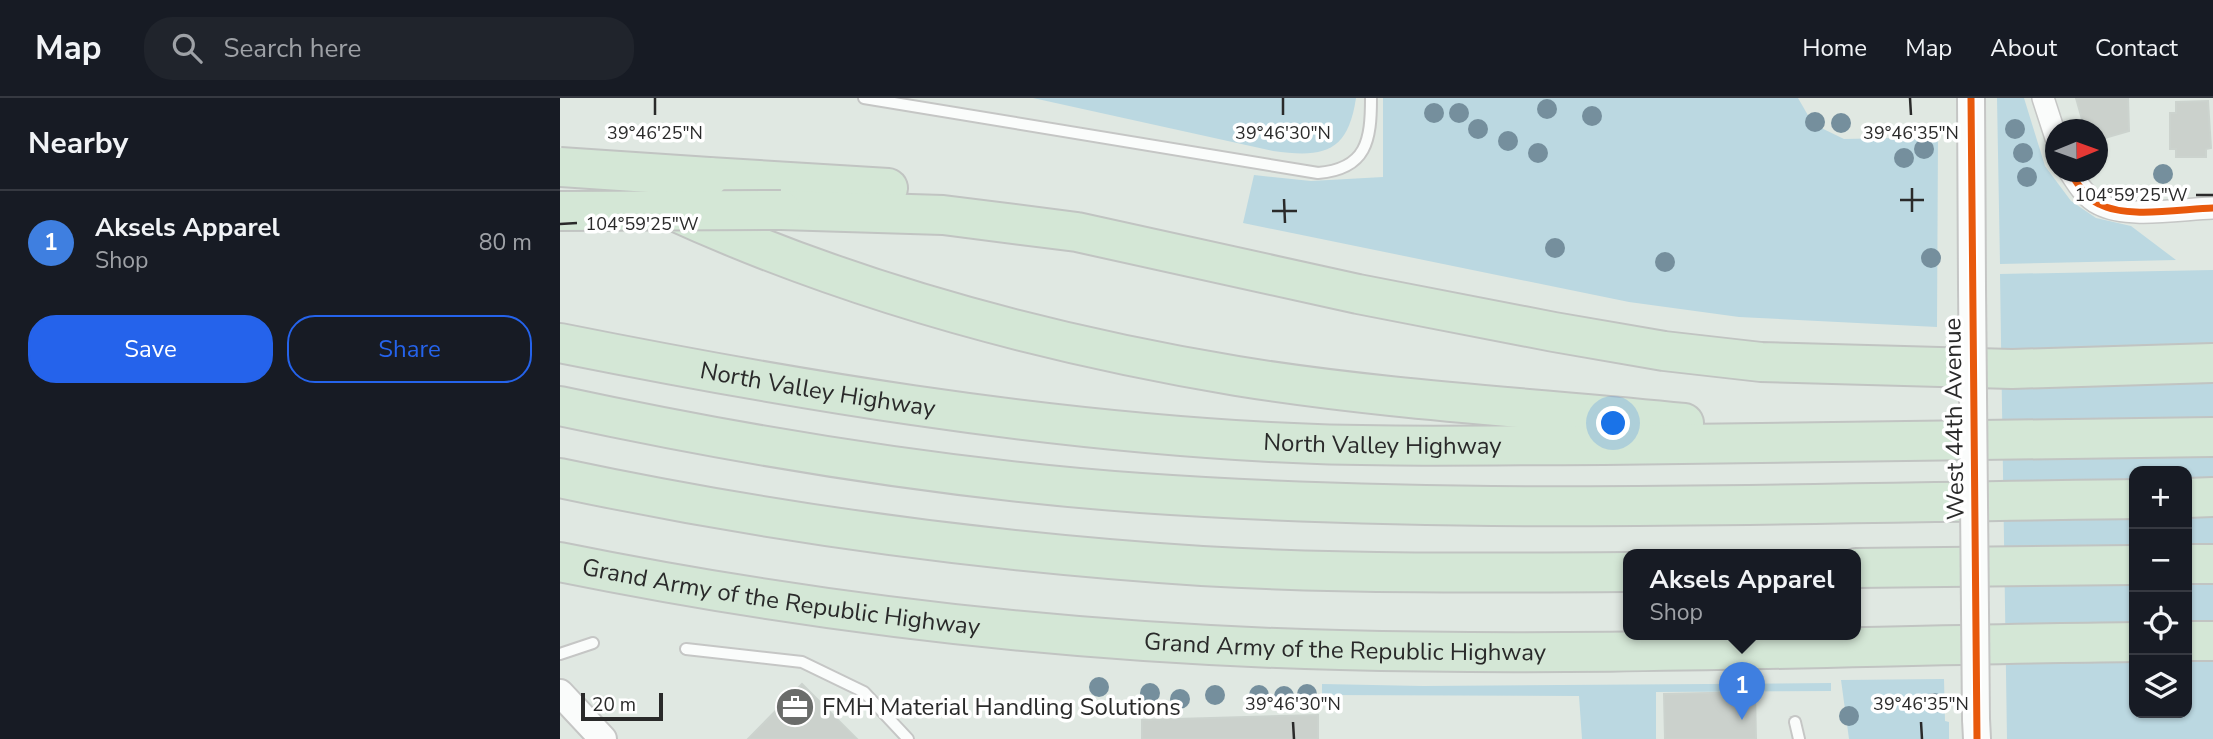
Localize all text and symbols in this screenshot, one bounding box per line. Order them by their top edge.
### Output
search box [144,17,634,80]
text: Map [35,26,102,71]
icon: search [168,29,206,67]
text: Search here [224,31,361,66]
text: Home [1802,32,1867,64]
text: Map [1905,32,1952,64]
text: About [1990,32,2057,64]
text: Contact [2095,32,2178,64]
north arrow [2045,119,2108,182]
text: 39°46'25"N [607,121,703,145]
text: 39°46'30"N [1235,121,1331,145]
text: 39°46'35"N [1863,121,1959,145]
text: Nearby [28,123,128,164]
text: 104°59'25"W [2074,183,2188,207]
text: Aksels Apparel [95,210,280,245]
text: 104°59'25"W [585,212,699,236]
text: 1 [44,227,58,258]
text: 80 m [479,227,532,258]
text: Shop [95,245,148,276]
button: Save [28,315,273,383]
button: Share [287,315,532,383]
street label: West 44th Avenue [1936,318,1972,520]
street label: North Valley Highway [698,354,938,424]
your location [1596,406,1630,440]
street label: North Valley Highway [1263,426,1502,462]
map controls [2129,466,2192,718]
button: + [2129,466,2192,529]
button: − [2129,529,2192,592]
popup [1623,549,1861,640]
street label: Grand Army of the Republic Highway [579,551,982,643]
text: Aksels Apparel [1650,562,1834,597]
button: locate [2129,592,2192,655]
text: Shop [1650,597,1703,628]
street label: Grand Army of the Republic Highway [1143,625,1547,668]
button: layers [2129,655,2192,718]
pin: 1 [1719,662,1765,720]
office icon: FMH Material Handling Solutions [774,686,816,728]
scale bar [581,690,663,722]
place label: FMH Material Handling Solutions [822,691,1181,723]
text: 20 m [592,692,636,718]
text: 39°46'30"N [1245,692,1341,716]
text: 39°46'35"N [1873,692,1969,716]

